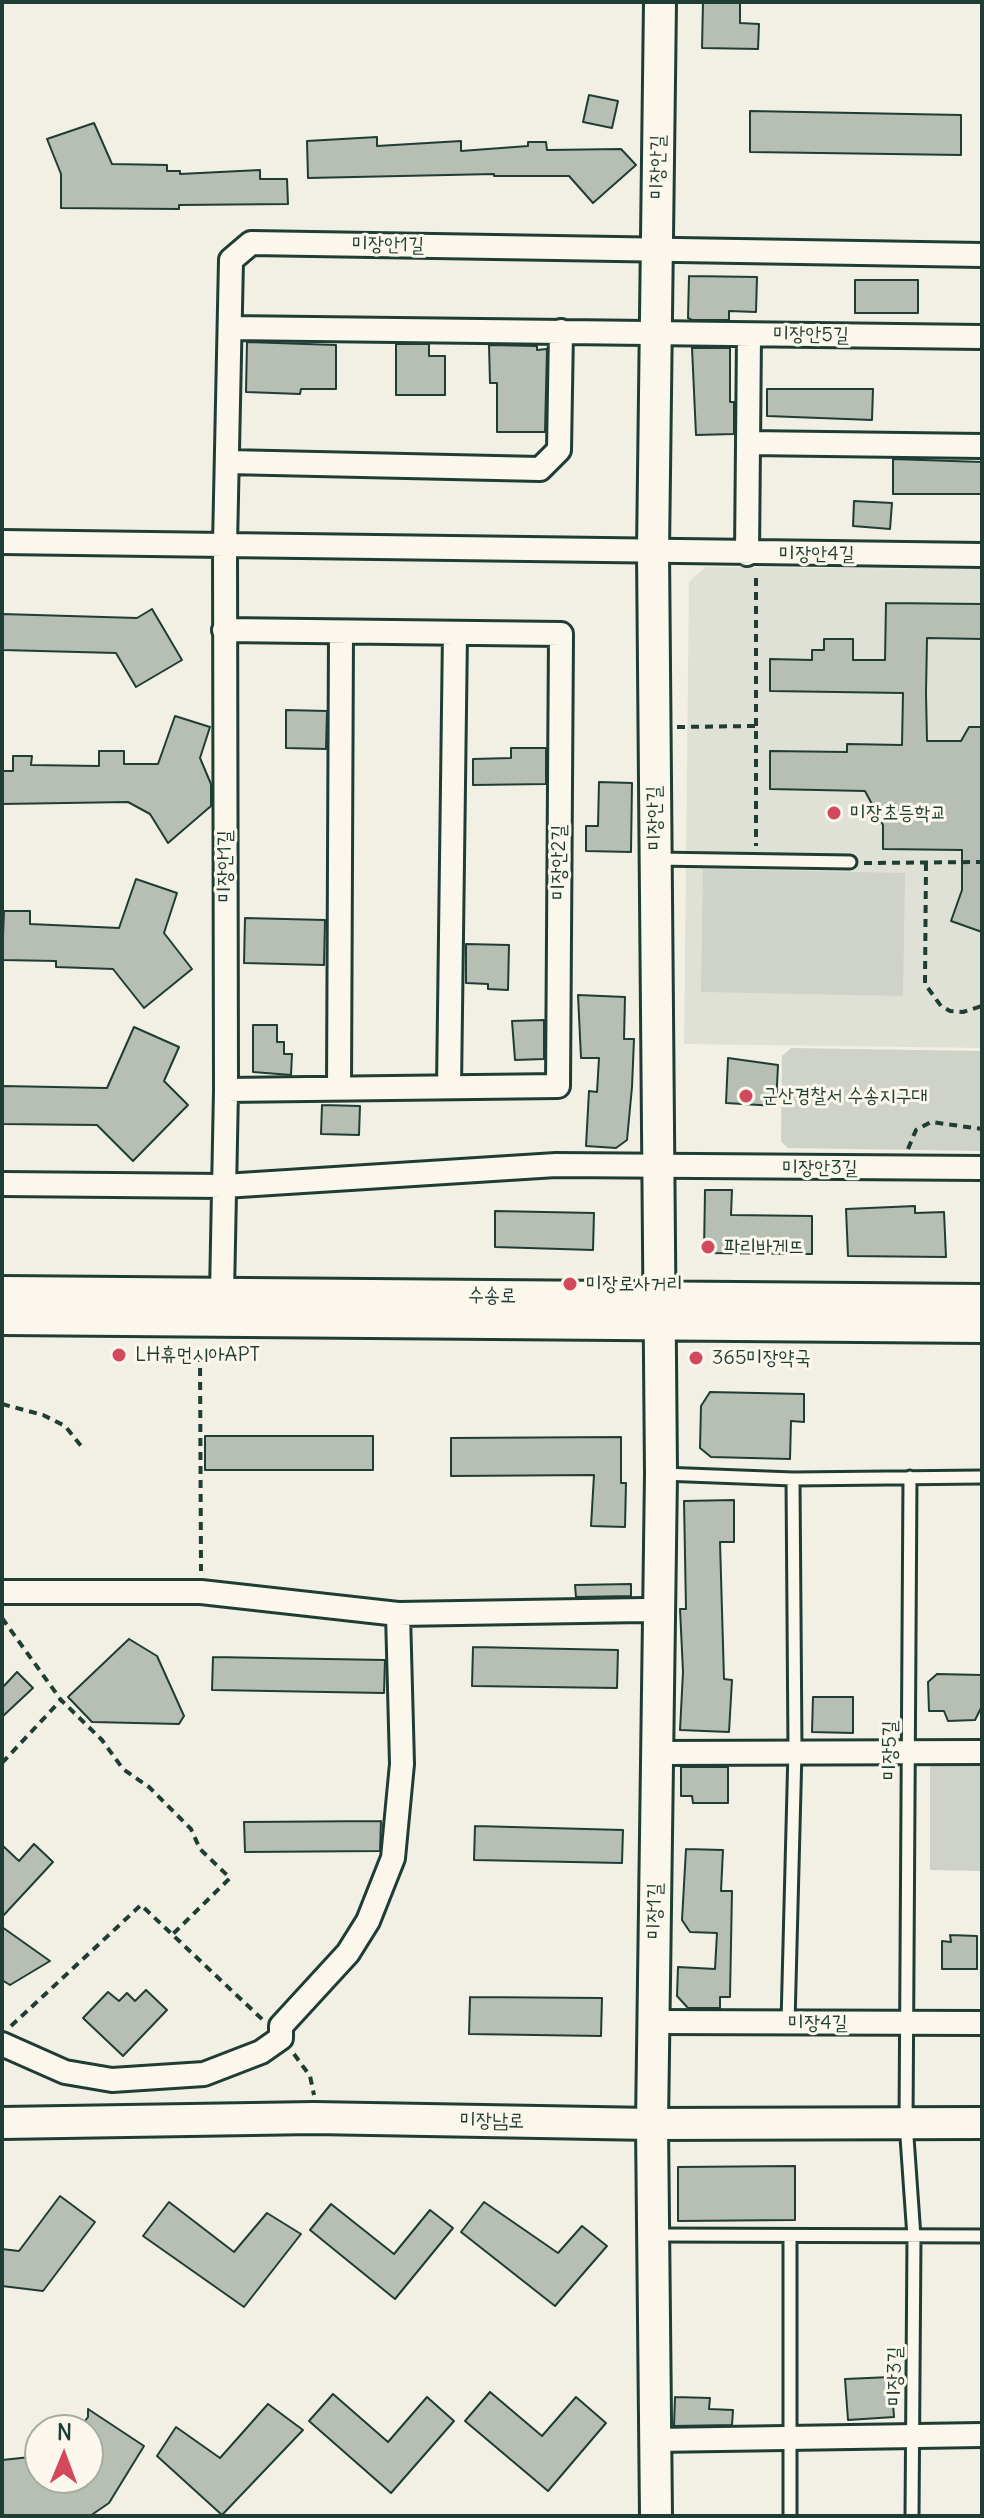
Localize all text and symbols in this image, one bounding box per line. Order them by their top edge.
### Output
street label: 미장안길 [645,135,671,199]
street label: 미장안1길 [352,232,424,258]
street label: 미장안5길 [773,322,849,348]
street label: 미장안4길 [779,542,855,566]
street label: 미장안길 [642,786,668,850]
place label: 미장초등학교 [850,801,947,825]
marker: 미장초등학교 [825,804,843,822]
street label: 미장안2길 [547,824,571,900]
street label: 미장안1길 [213,830,237,902]
place label: 군산경찰서 수송지구대 [762,1084,928,1108]
marker: 군산경찰서 수송지구대 [737,1087,755,1105]
street label: 미장안3길 [782,1156,858,1180]
place label: 파리바게뜨 [724,1235,804,1259]
marker: 파리바게뜨 [699,1238,717,1256]
place label: 미장로사거리 [586,1272,683,1296]
marker: 미장로사거리 [561,1275,579,1293]
street label: 수송로 [468,1284,516,1308]
place label: LH휴먼시아APT [135,1343,260,1367]
marker: LH휴먼시아APT [110,1346,128,1364]
place label: 365미장약국 [712,1346,811,1370]
marker: 365미장약국 [687,1349,705,1367]
street label: 미장5길 [878,1720,902,1780]
street label: 미장1길 [643,1883,667,1939]
street label: 미장4길 [788,2011,848,2035]
street label: 미장남로 [460,2108,524,2134]
street label: 미장3길 [883,2346,907,2406]
north arrow [24,2414,104,2494]
text: N [57,2418,72,2446]

